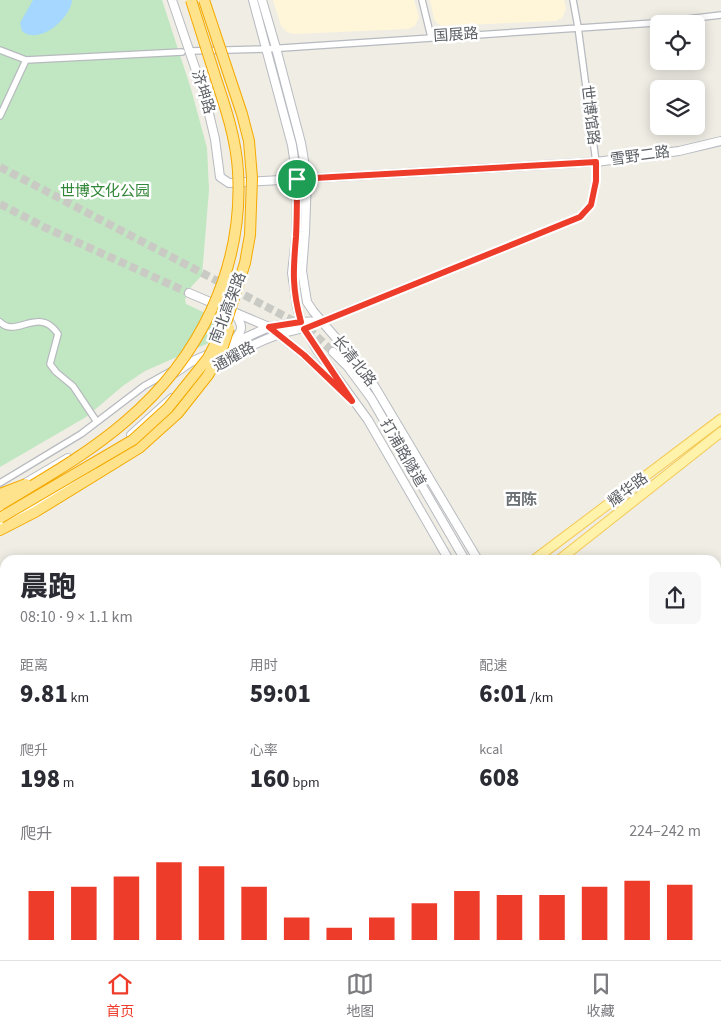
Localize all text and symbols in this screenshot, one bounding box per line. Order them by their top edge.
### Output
map controls [650,15,705,135]
button: locate [650,15,705,70]
street label: 国展路 [433,23,479,47]
street label: 济坤路 [186,67,220,117]
button: layers [650,80,705,135]
street label: 世博馆路 [576,84,604,146]
street label: 雪野二路 [609,141,671,171]
pin [276,158,318,200]
icon: arrive [283,165,311,193]
park label: 世博文化公园 [60,181,150,202]
street label: 南北高架路 [205,269,251,347]
street label: 长清北路 [327,331,381,391]
street label: 通耀路 [209,337,259,377]
street label: 打浦路隧道 [375,415,431,491]
street label: 耀华路 [604,468,652,512]
district label: 西陈 [505,489,537,511]
text: 晨跑 [20,567,76,607]
button: share [649,572,701,624]
text: 08:10 · 9 × 1.1 km [20,606,133,628]
text: 距离 [20,656,48,676]
text: 用时 [250,656,278,676]
text: 配速 [479,656,507,676]
text: 9.81 [20,676,68,712]
text: 59:01 [250,676,311,712]
text: 6:01 [479,676,527,712]
text: km [68,688,89,708]
text: /km [527,688,553,708]
text: kcal [479,740,503,760]
text: 爬升 [20,741,48,761]
text: 心率 [250,741,278,761]
text: 608 [479,760,519,796]
text: 198 [20,761,60,797]
text: 160 [250,761,290,797]
text: m [60,773,74,793]
text: bpm [290,773,320,793]
text: 224–242 m [629,820,701,842]
text: 爬升 [20,823,52,845]
tab: 首页 [106,970,134,1022]
tab: 地图 [346,970,374,1022]
tab: 收藏 [587,970,615,1022]

